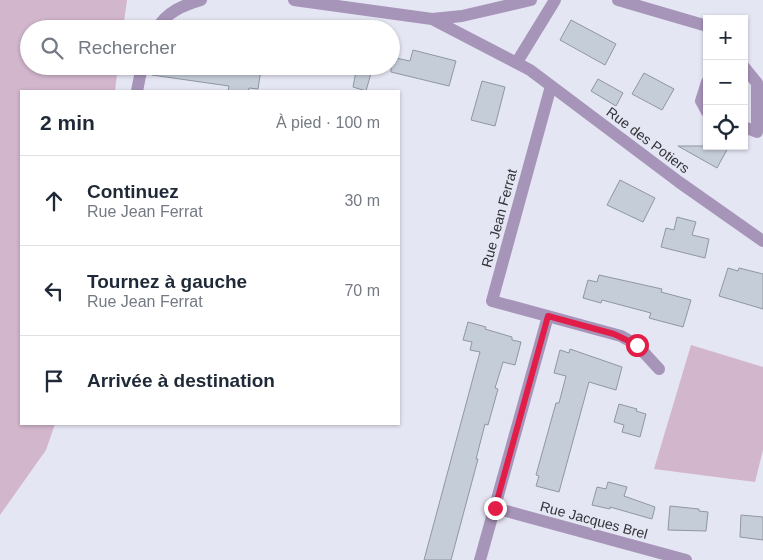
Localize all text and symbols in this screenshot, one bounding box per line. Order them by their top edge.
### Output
map controls [703,15,748,150]
button: + [703,15,748,60]
search box [20,20,400,75]
icon: search [38,34,66,62]
text: Rechercher [78,37,176,58]
button: − [703,60,748,105]
street label: Rue des Potiers [603,104,693,176]
button: locate [703,105,748,150]
text: 2 min [40,111,95,134]
text: À pied · 100 m [276,114,380,131]
street label: Rue Jean Ferrat [478,167,520,269]
text: Continuez [87,181,179,202]
icon: ahead [40,187,68,215]
text: 30 m [344,192,380,209]
text: Rue Jean Ferrat [87,203,203,220]
text: Tournez à gauche [87,271,247,292]
icon: left [40,277,68,305]
text: 70 m [344,282,380,299]
text: Rue Jean Ferrat [87,293,203,310]
route start [626,334,649,357]
icon: arrive [40,367,68,395]
text: Arrivée à destination [87,370,275,391]
route end [484,497,507,520]
street label: Rue Jacques Brel [539,498,649,542]

